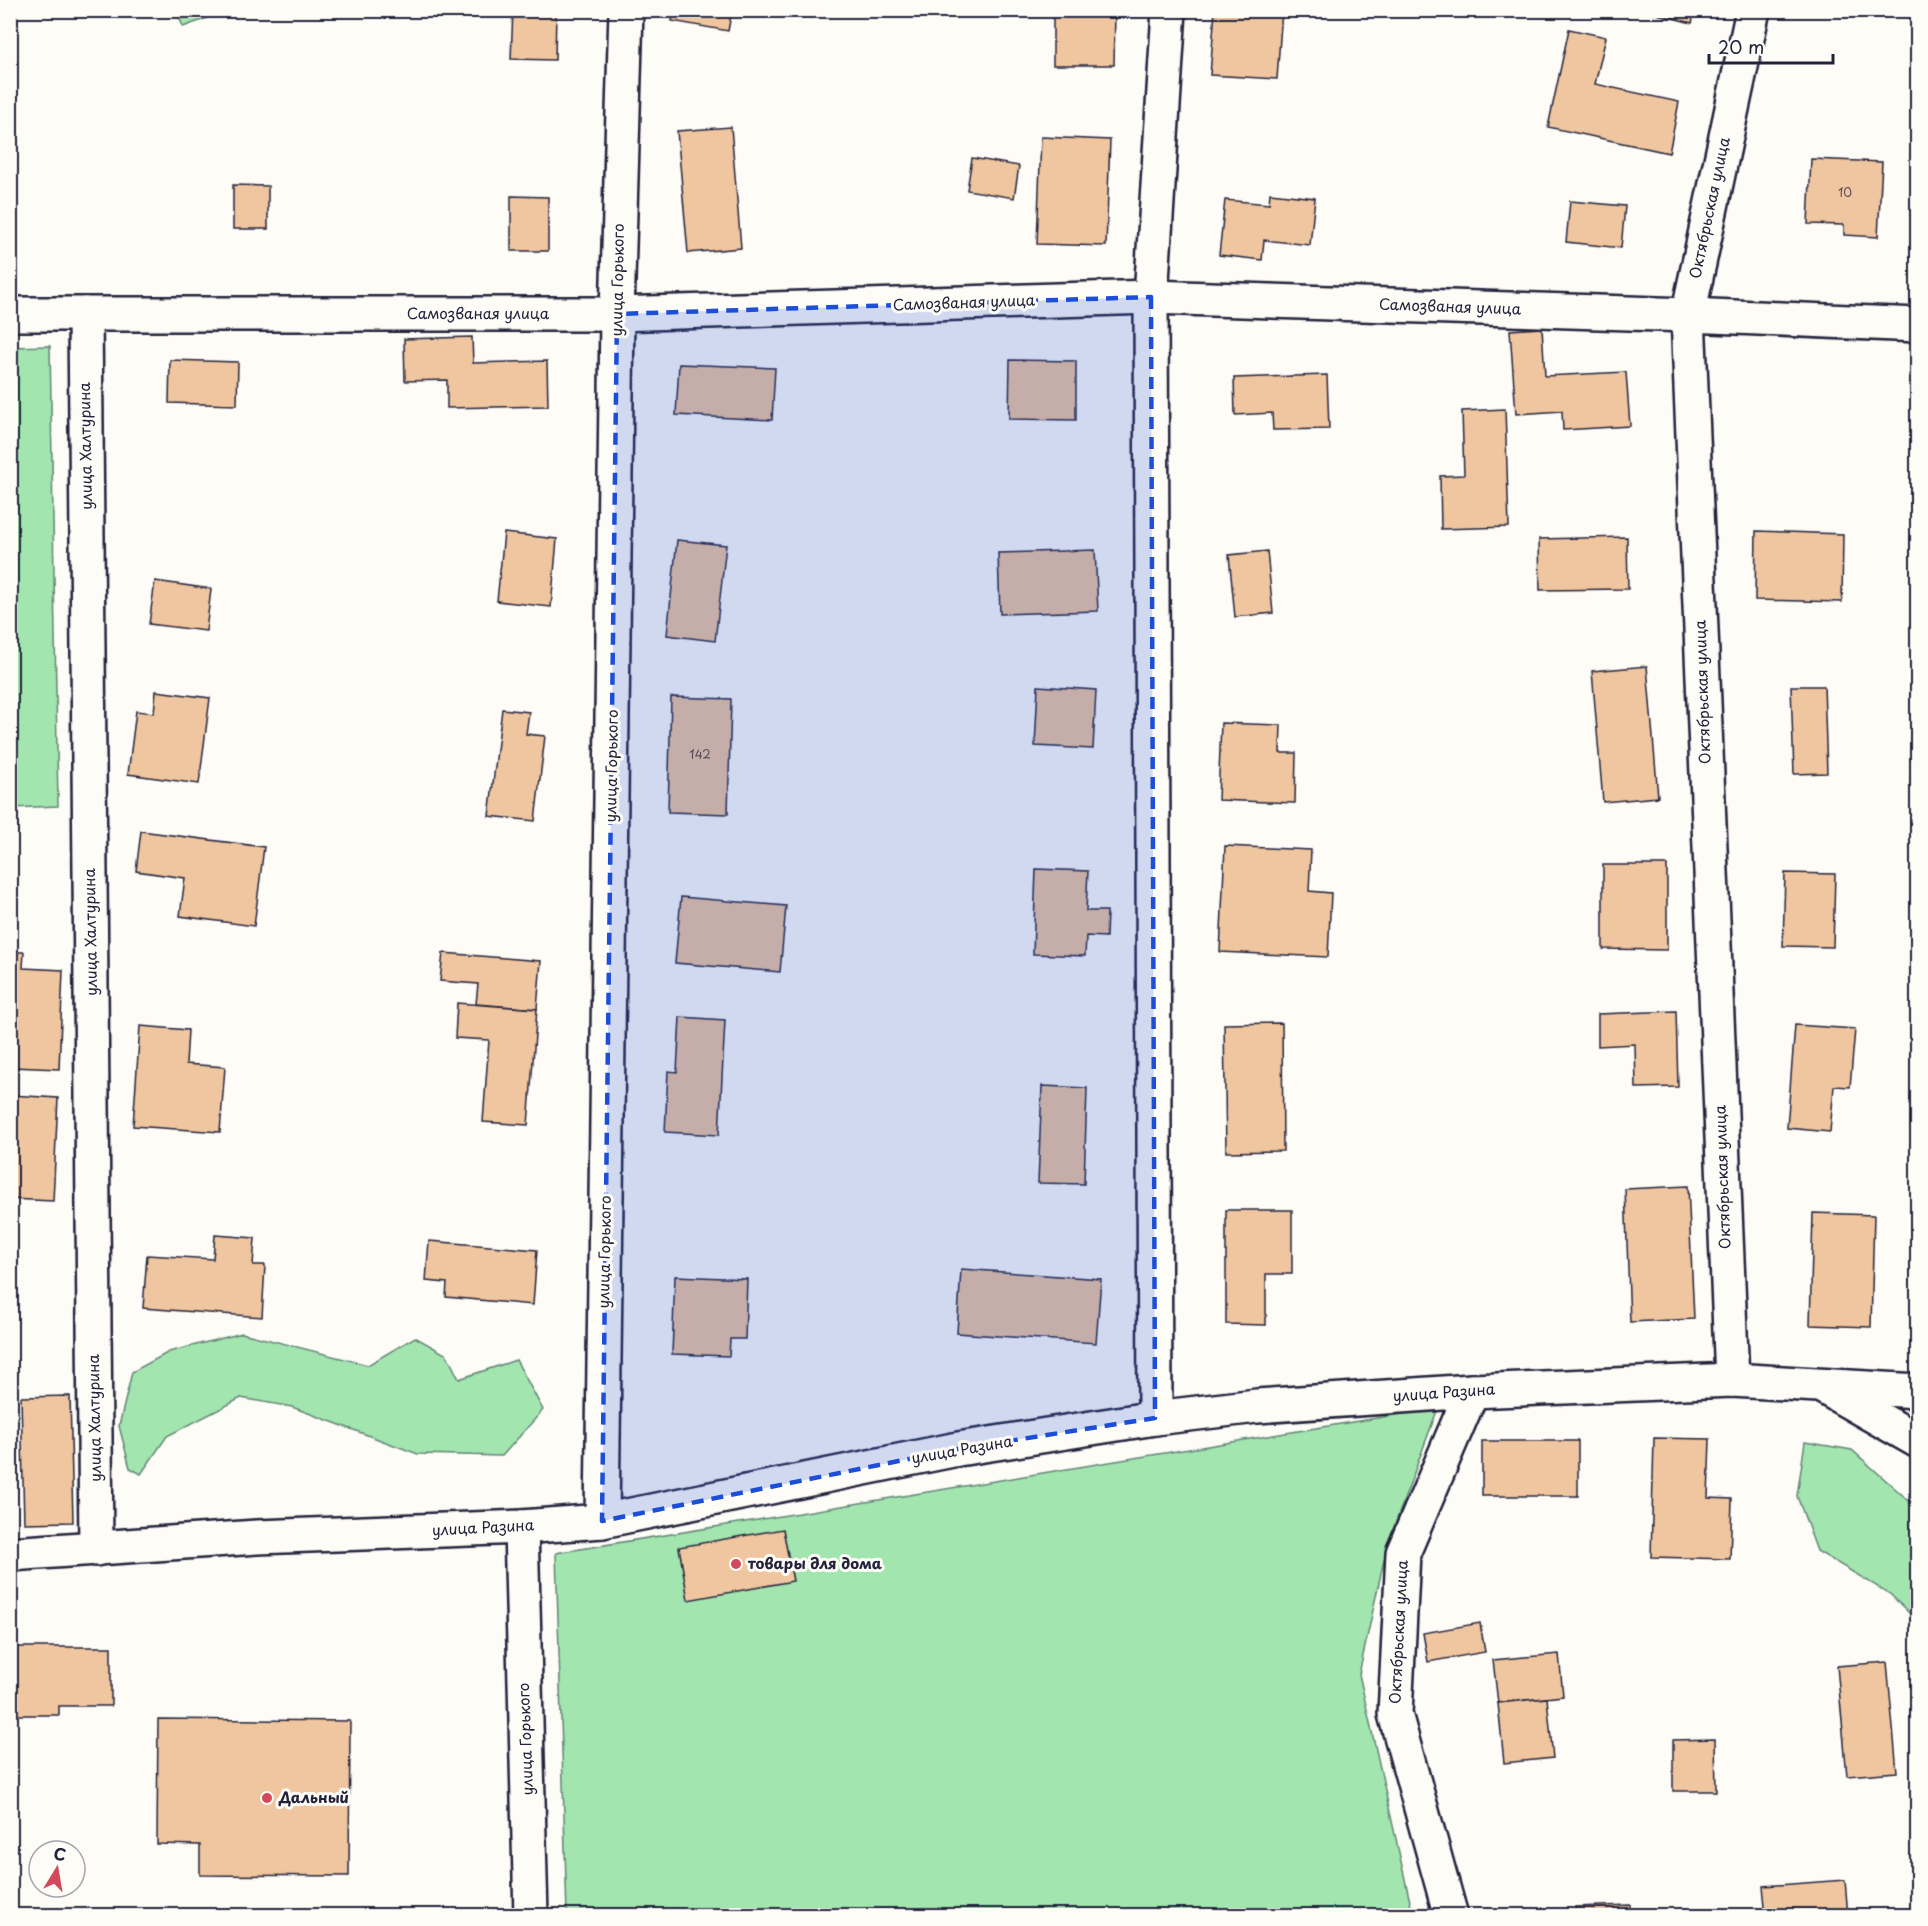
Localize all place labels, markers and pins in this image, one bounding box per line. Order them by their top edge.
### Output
place label: товары для дома [747,1551,883,1574]
marker: товары для дома [729,1557,743,1571]
place label: Дальный [278,1785,349,1808]
marker: Дальный [260,1791,274,1805]

